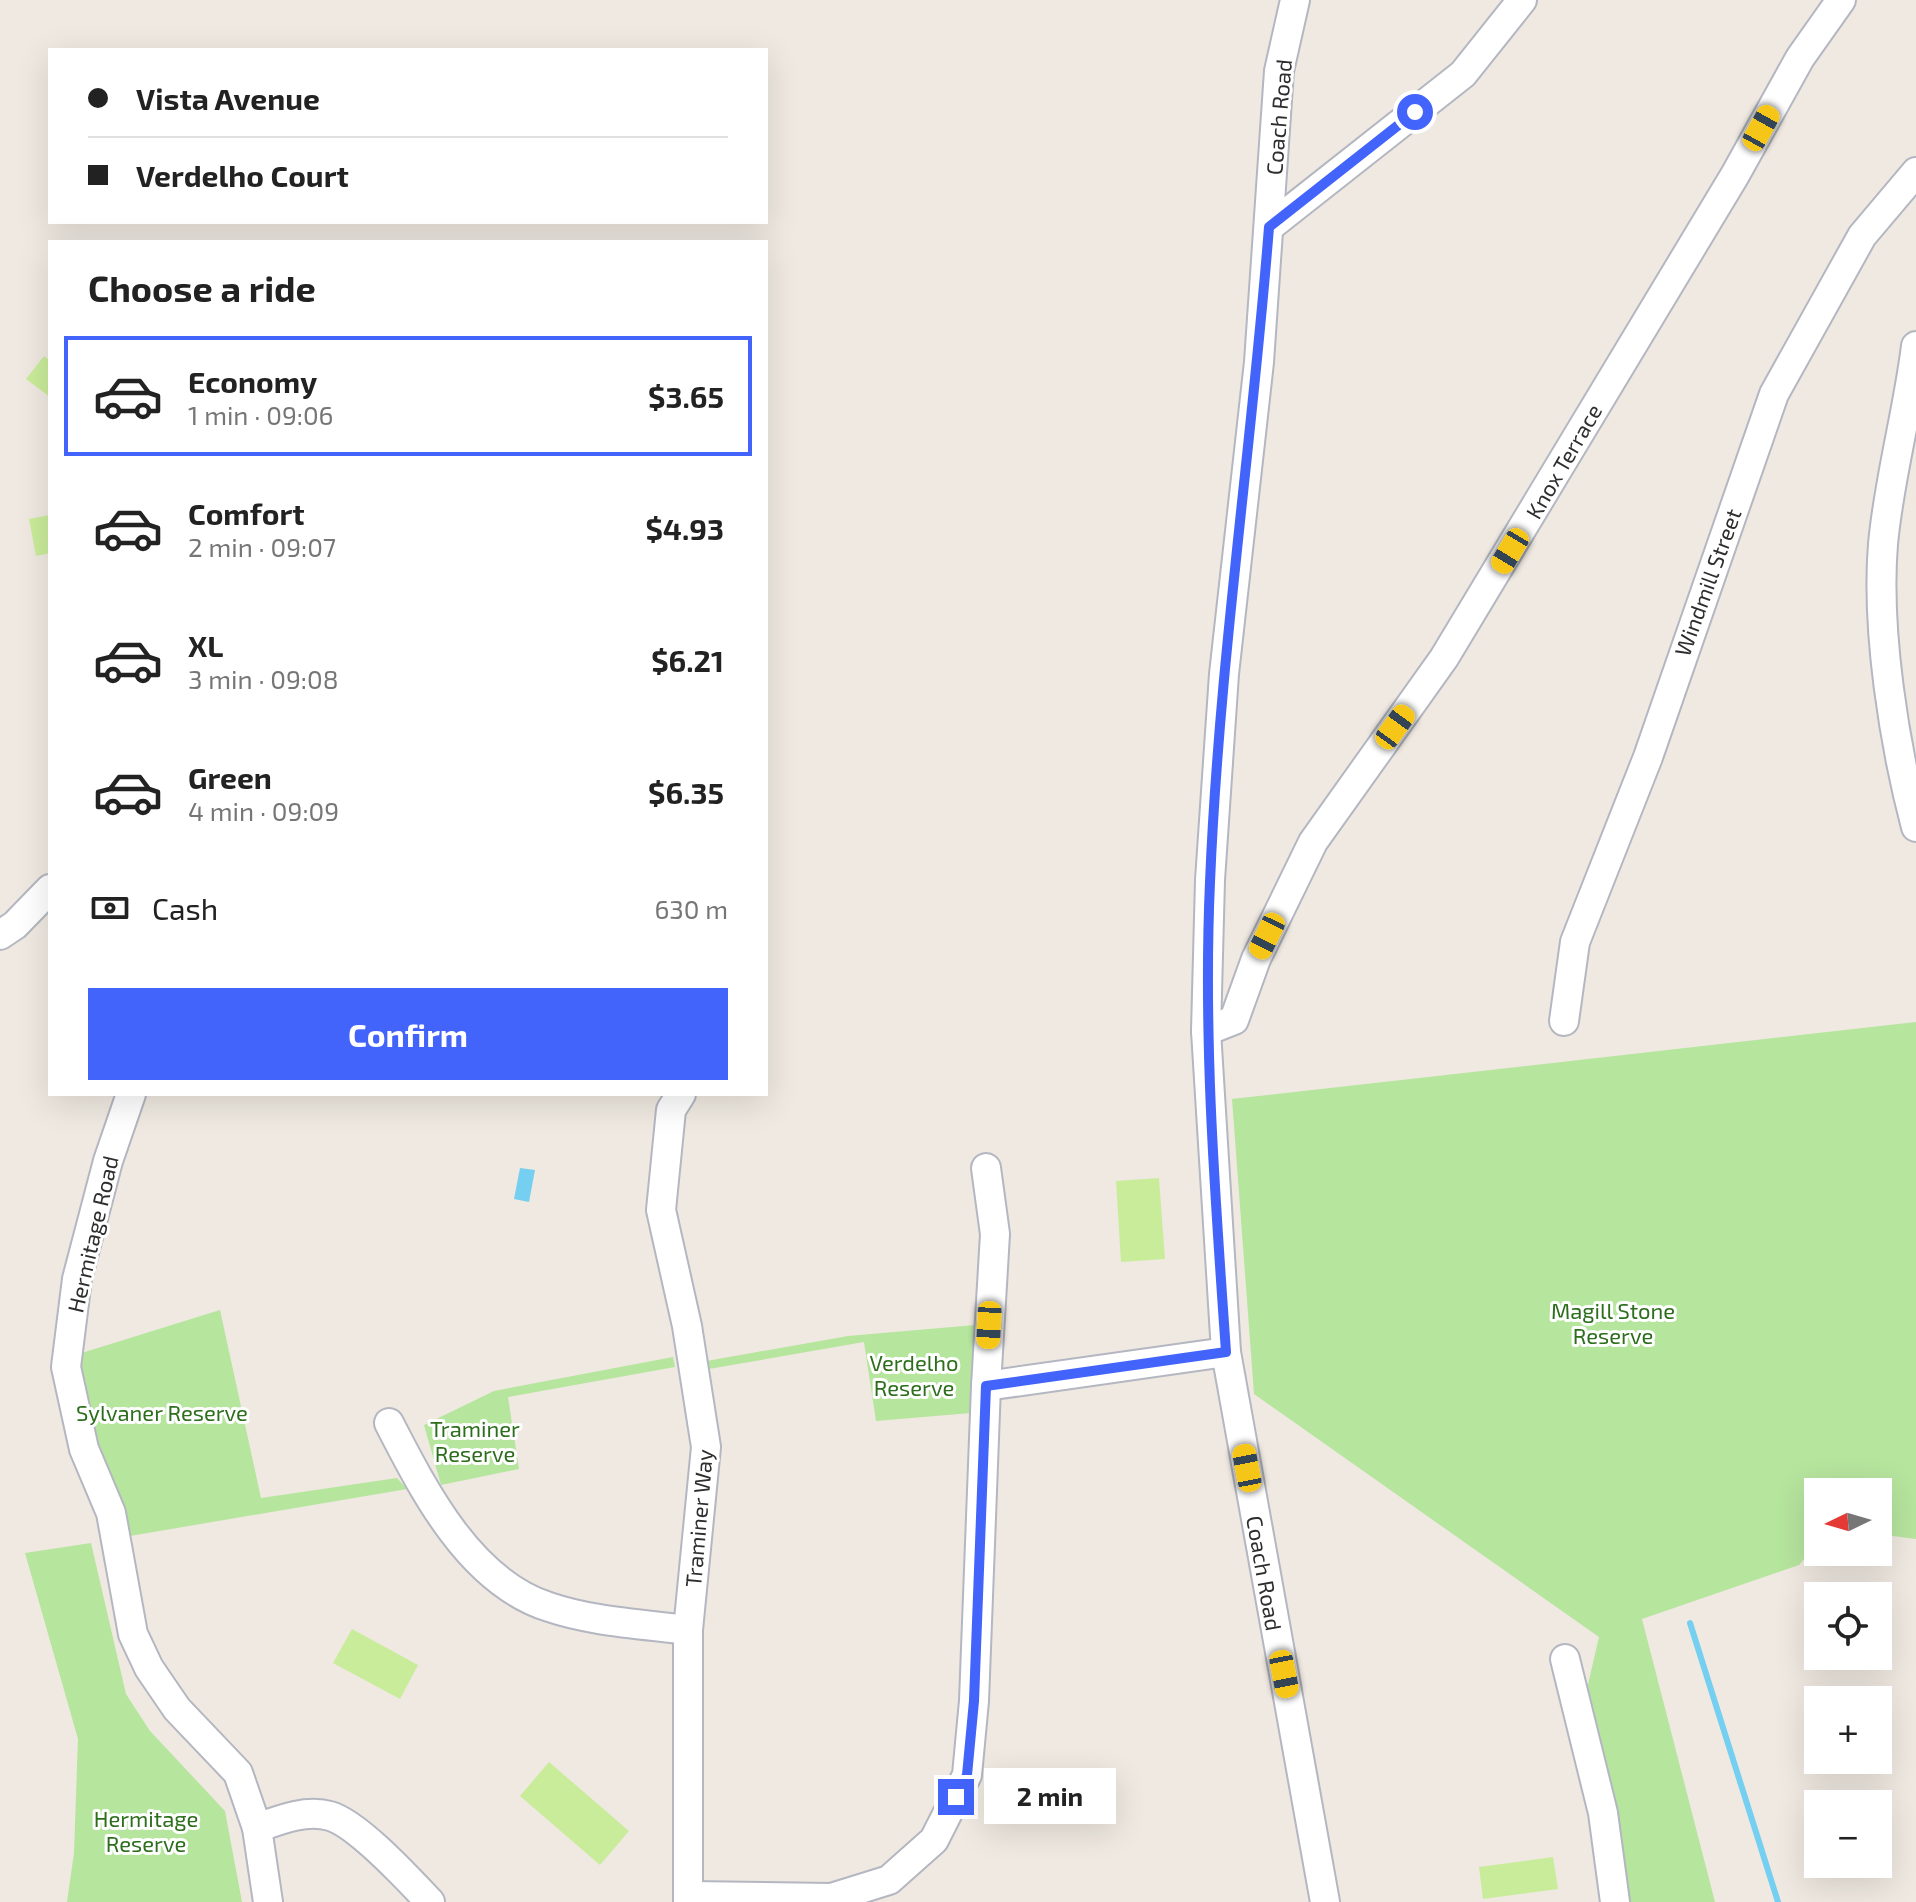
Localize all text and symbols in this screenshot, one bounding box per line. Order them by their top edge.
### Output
street label: Coach Road [1260,58,1296,176]
text: Vista Avenue [136,80,320,116]
route start [1397,94,1433,130]
car [1739,101,1783,155]
text: Verdelho Court [136,157,349,193]
text: Choose a ride [88,266,316,309]
icon: car [92,360,164,432]
text: Economy [188,363,317,399]
text: $3.65 [648,378,724,414]
text: 1 min · 09:06 [188,399,333,430]
street label: Knox Terrace [1520,399,1606,523]
icon: car [92,492,164,564]
text: Comfort [188,495,305,531]
street label: Windmill Street [1668,505,1746,659]
text: $4.93 [645,510,724,546]
car [1487,524,1533,578]
text: 2 min · 09:07 [188,531,336,562]
icon: car [92,624,164,696]
text: XL [188,627,223,663]
text: $6.21 [651,642,724,678]
text: 3 min · 09:08 [188,663,338,694]
car [1371,701,1419,753]
icon: car [92,756,164,828]
text: Green [188,759,272,795]
text: $6.35 [648,774,724,810]
text: 4 min · 09:09 [188,795,339,826]
icon: cash [88,886,132,930]
text: Cash [152,890,218,926]
text: 630 m [654,893,728,924]
car [1246,909,1288,963]
button: Confirm [88,988,728,1080]
street label: Hermitage Road [61,1153,123,1315]
park label: Magill Stone Reserve [1551,1297,1675,1348]
car [976,1300,1002,1350]
park label: Verdelho Reserve [869,1349,959,1400]
park label: Sylvaner Reserve [76,1399,248,1425]
park label: Traminer Reserve [430,1415,520,1466]
car [1231,1442,1263,1494]
street label: Traminer Way [679,1448,717,1588]
north arrow [1804,1478,1892,1566]
map controls [1804,1478,1892,1878]
street label: Coach Road [1242,1514,1288,1632]
button: locate [1804,1582,1892,1670]
car [1268,1648,1300,1700]
button: + [1804,1686,1892,1774]
callout: 2 min [984,1769,1116,1825]
route end [938,1779,974,1815]
text: 2 min [1017,1780,1083,1811]
button: − [1804,1790,1892,1878]
park label: Hermitage Reserve [94,1805,198,1856]

